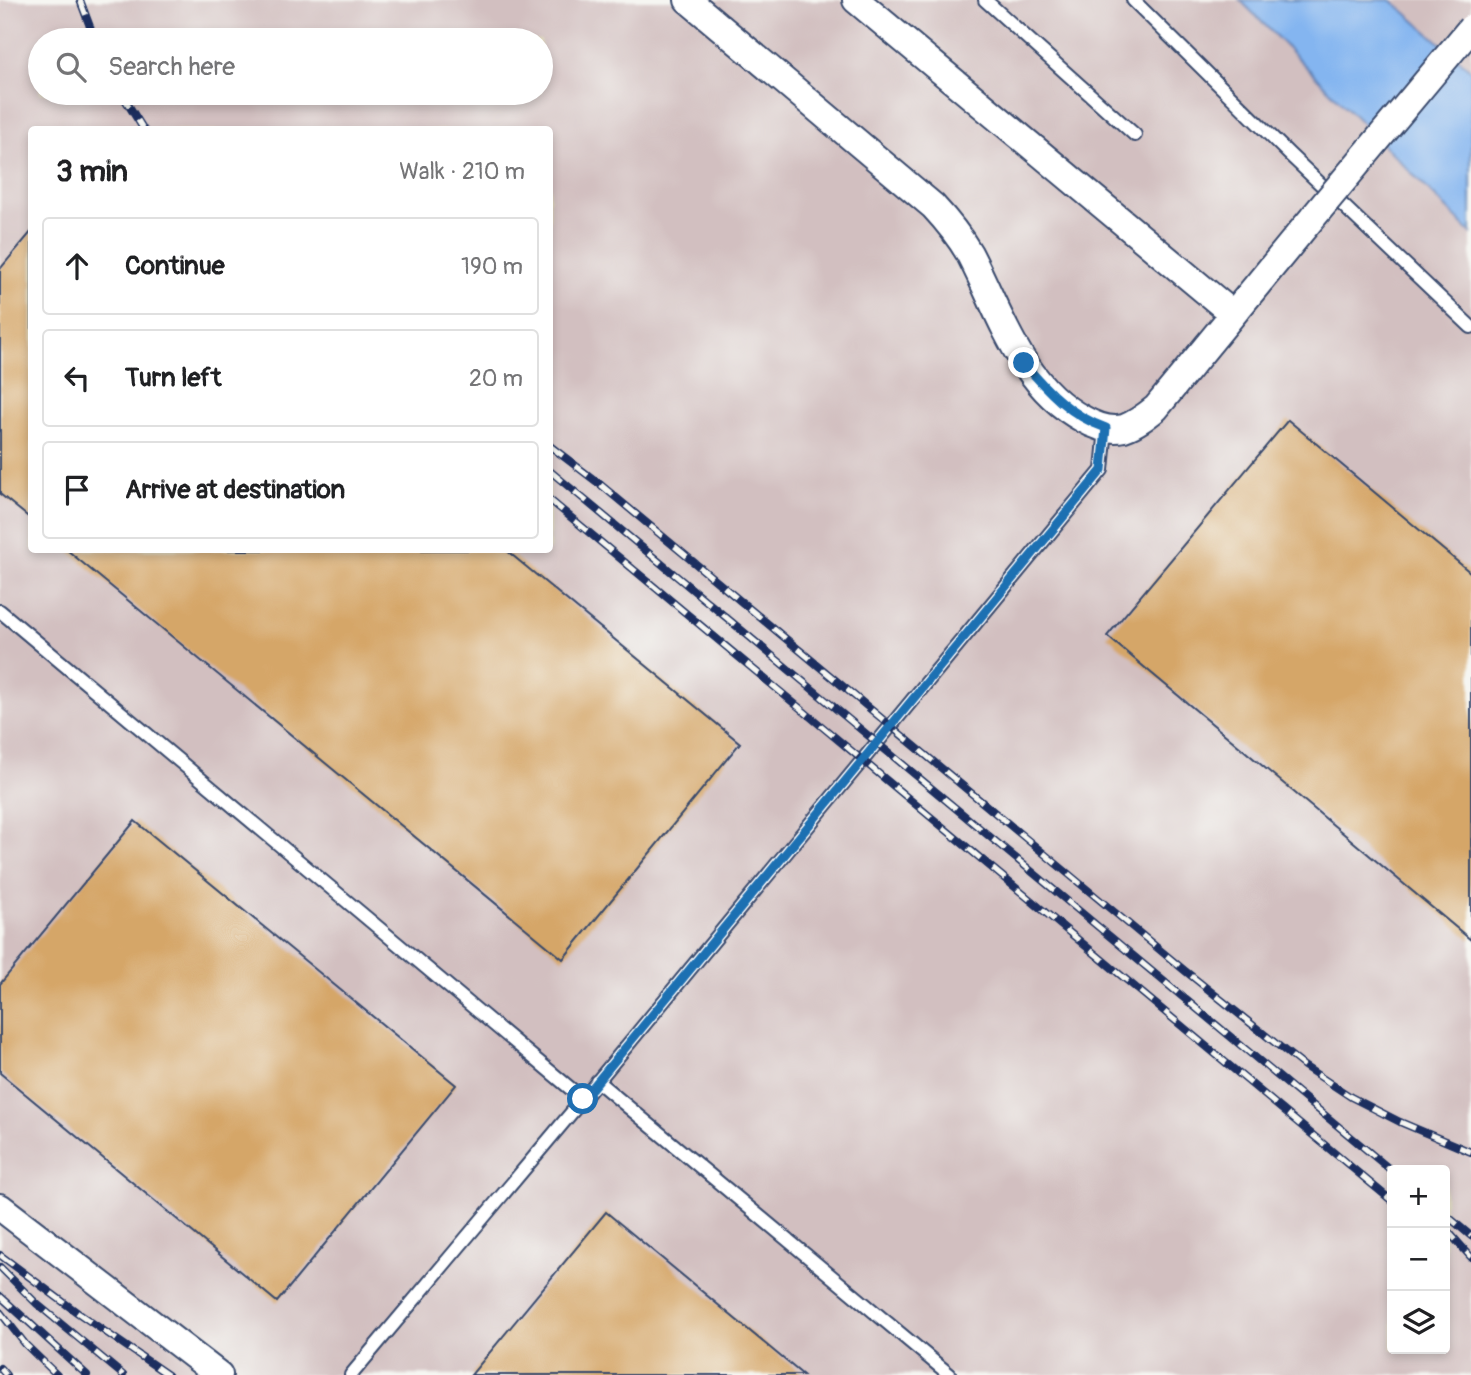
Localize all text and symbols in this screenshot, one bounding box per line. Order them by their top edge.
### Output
search box [28,28,553,105]
icon: search [52,48,90,86]
text: Search here [108,51,235,83]
text: 3 min [56,153,128,190]
text: Walk · 210 m [399,157,525,186]
icon: ahead [58,247,96,285]
text: Continue [125,250,225,282]
text: 190 m [461,252,523,281]
route end [1008,347,1039,378]
icon: left [58,359,96,397]
text: Turn left [125,362,221,394]
text: 20 m [469,364,523,393]
icon: arrive [58,471,96,509]
text: Arrive at destination [125,474,345,506]
route start [567,1083,598,1114]
map controls [1387,1165,1450,1354]
button: + [1387,1165,1450,1228]
button: − [1387,1228,1450,1291]
button: layers [1387,1291,1450,1354]

